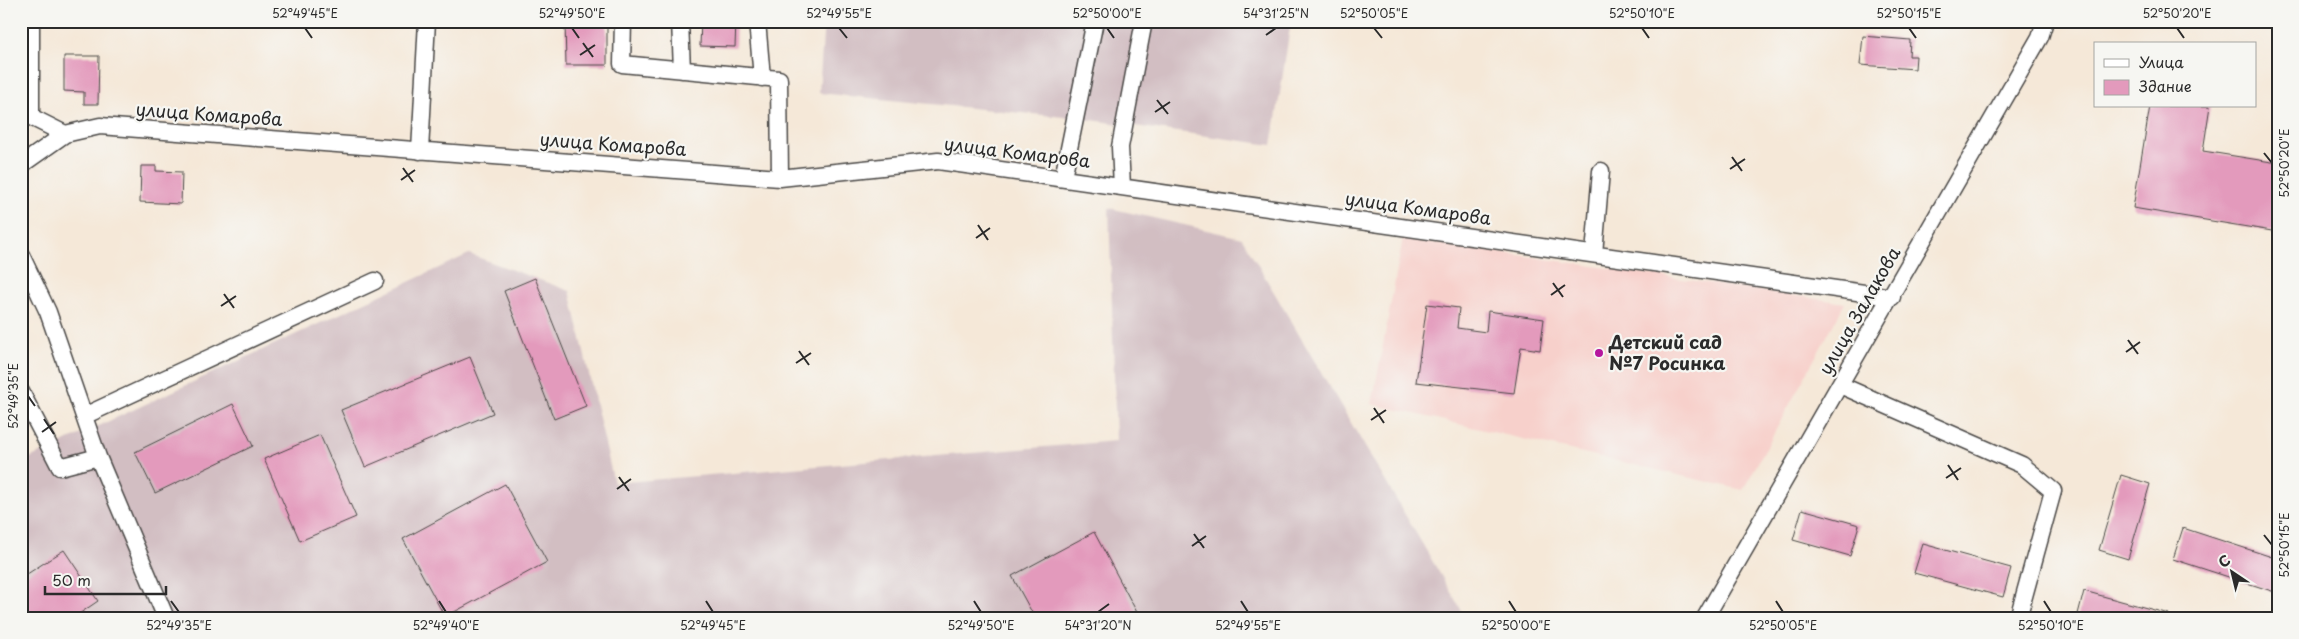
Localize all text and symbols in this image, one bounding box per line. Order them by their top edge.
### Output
text: 52°49'45"E [272,4,338,22]
text: 52°49'50"E [539,4,605,22]
text: 52°49'55"E [806,4,872,22]
text: 52°50'00"E [1072,4,1142,22]
text: 54°31'25"N [1243,4,1309,22]
text: 52°50'05"E [1340,4,1408,22]
text: 52°50'10"E [1609,4,1675,22]
text: 52°50'15"E [1876,4,1942,22]
text: 52°50'20"E [2142,4,2212,22]
legend [2094,42,2256,108]
text: Улица [2139,50,2184,73]
text: Здание [2139,74,2192,97]
street label: улица Комарова [135,95,284,132]
street label: улица Комарова [539,125,688,162]
text: 52°50'20"E [2275,128,2293,198]
street label: улица Комарова [943,129,1093,174]
street label: улица Комарова [1343,184,1494,231]
street label: улица Залакова [1811,241,1907,379]
place label: Детский сад №7 Росинка [1608,328,1725,376]
marker: Детский сад №7 Росинка [1593,347,1605,359]
text: 52°49'35"E [4,363,22,429]
text: 52°50'15"E [2275,512,2293,578]
north arrow [2206,546,2256,596]
text: С [2214,549,2235,573]
scale bar [45,564,166,596]
text: 50 m [52,568,91,591]
text: 52°49'35"E [146,616,212,634]
text: 52°49'40"E [412,616,480,634]
text: 52°49'45"E [680,616,746,634]
text: 52°49'50"E [948,616,1014,634]
text: 54°31'20"N [1064,616,1132,634]
text: 52°49'55"E [1215,616,1281,634]
text: 52°50'00"E [1481,616,1551,634]
text: 52°50'05"E [1749,616,1817,634]
text: 52°50'10"E [2018,616,2084,634]

